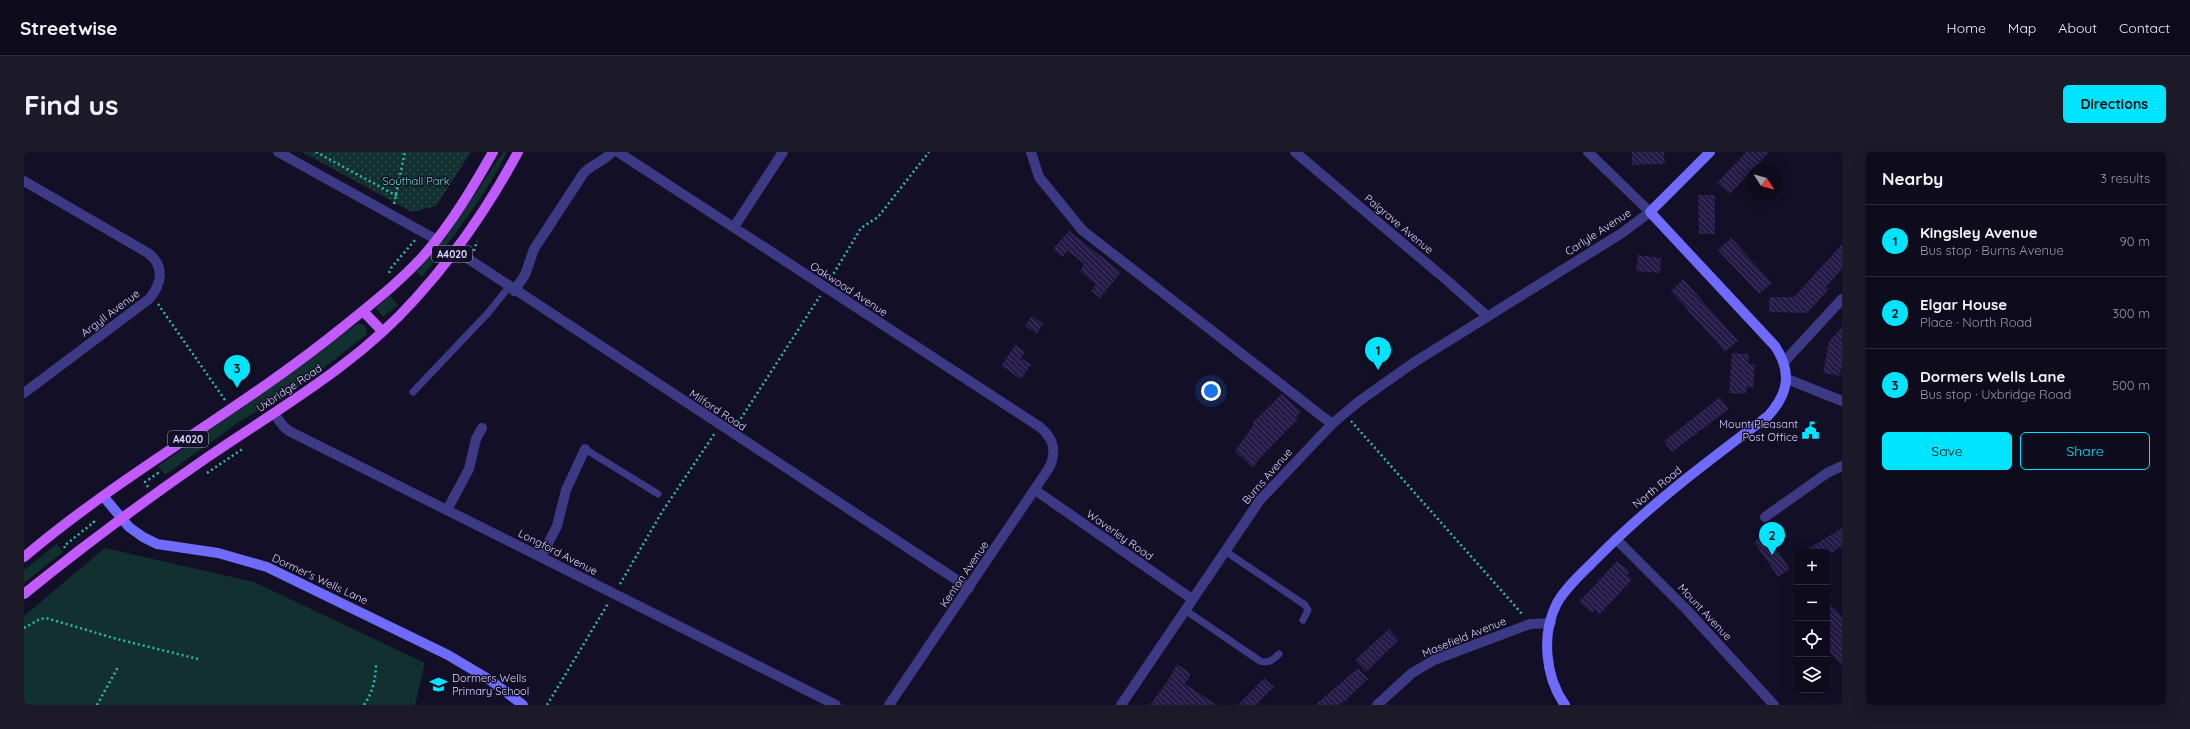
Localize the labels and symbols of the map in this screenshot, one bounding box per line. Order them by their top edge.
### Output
north arrow [1746,164,1782,200]
park label: Southall Park [382,174,450,188]
street label: Palgrave Avenue [1362,191,1436,257]
street label: Carlyle Avenue [1562,205,1634,259]
road number: A4020 [432,246,472,262]
street label: Oakwood Avenue [808,259,890,319]
street label: Argyll Avenue [78,286,142,340]
pin: 1 [1365,337,1391,370]
pin: 3 [224,355,250,388]
street label: Uxbridge Road [254,361,324,415]
your location [1201,381,1221,401]
street label: Milford Road [687,386,749,434]
place label: Mount Pleasant Post Office [1719,417,1798,444]
public building icon: Mount Pleasant Post Office [1801,420,1821,440]
road number: A4020 [168,431,208,447]
street label: Burns Avenue [1239,445,1295,507]
street label: North Road [1630,463,1684,511]
street label: Waverley Road [1084,507,1156,563]
pin: 2 [1759,522,1785,555]
street label: Longford Avenue [516,526,600,578]
street label: Kenton Avenue [937,538,991,610]
street label: Dormer's Wells Lane [270,551,370,607]
street label: Mount Avenue [1675,581,1735,643]
street label: Masefield Avenue [1420,614,1508,660]
place label: Dormers Wells Primary School [452,671,529,698]
school or university icon: Dormers Wells Primary School [429,674,449,694]

